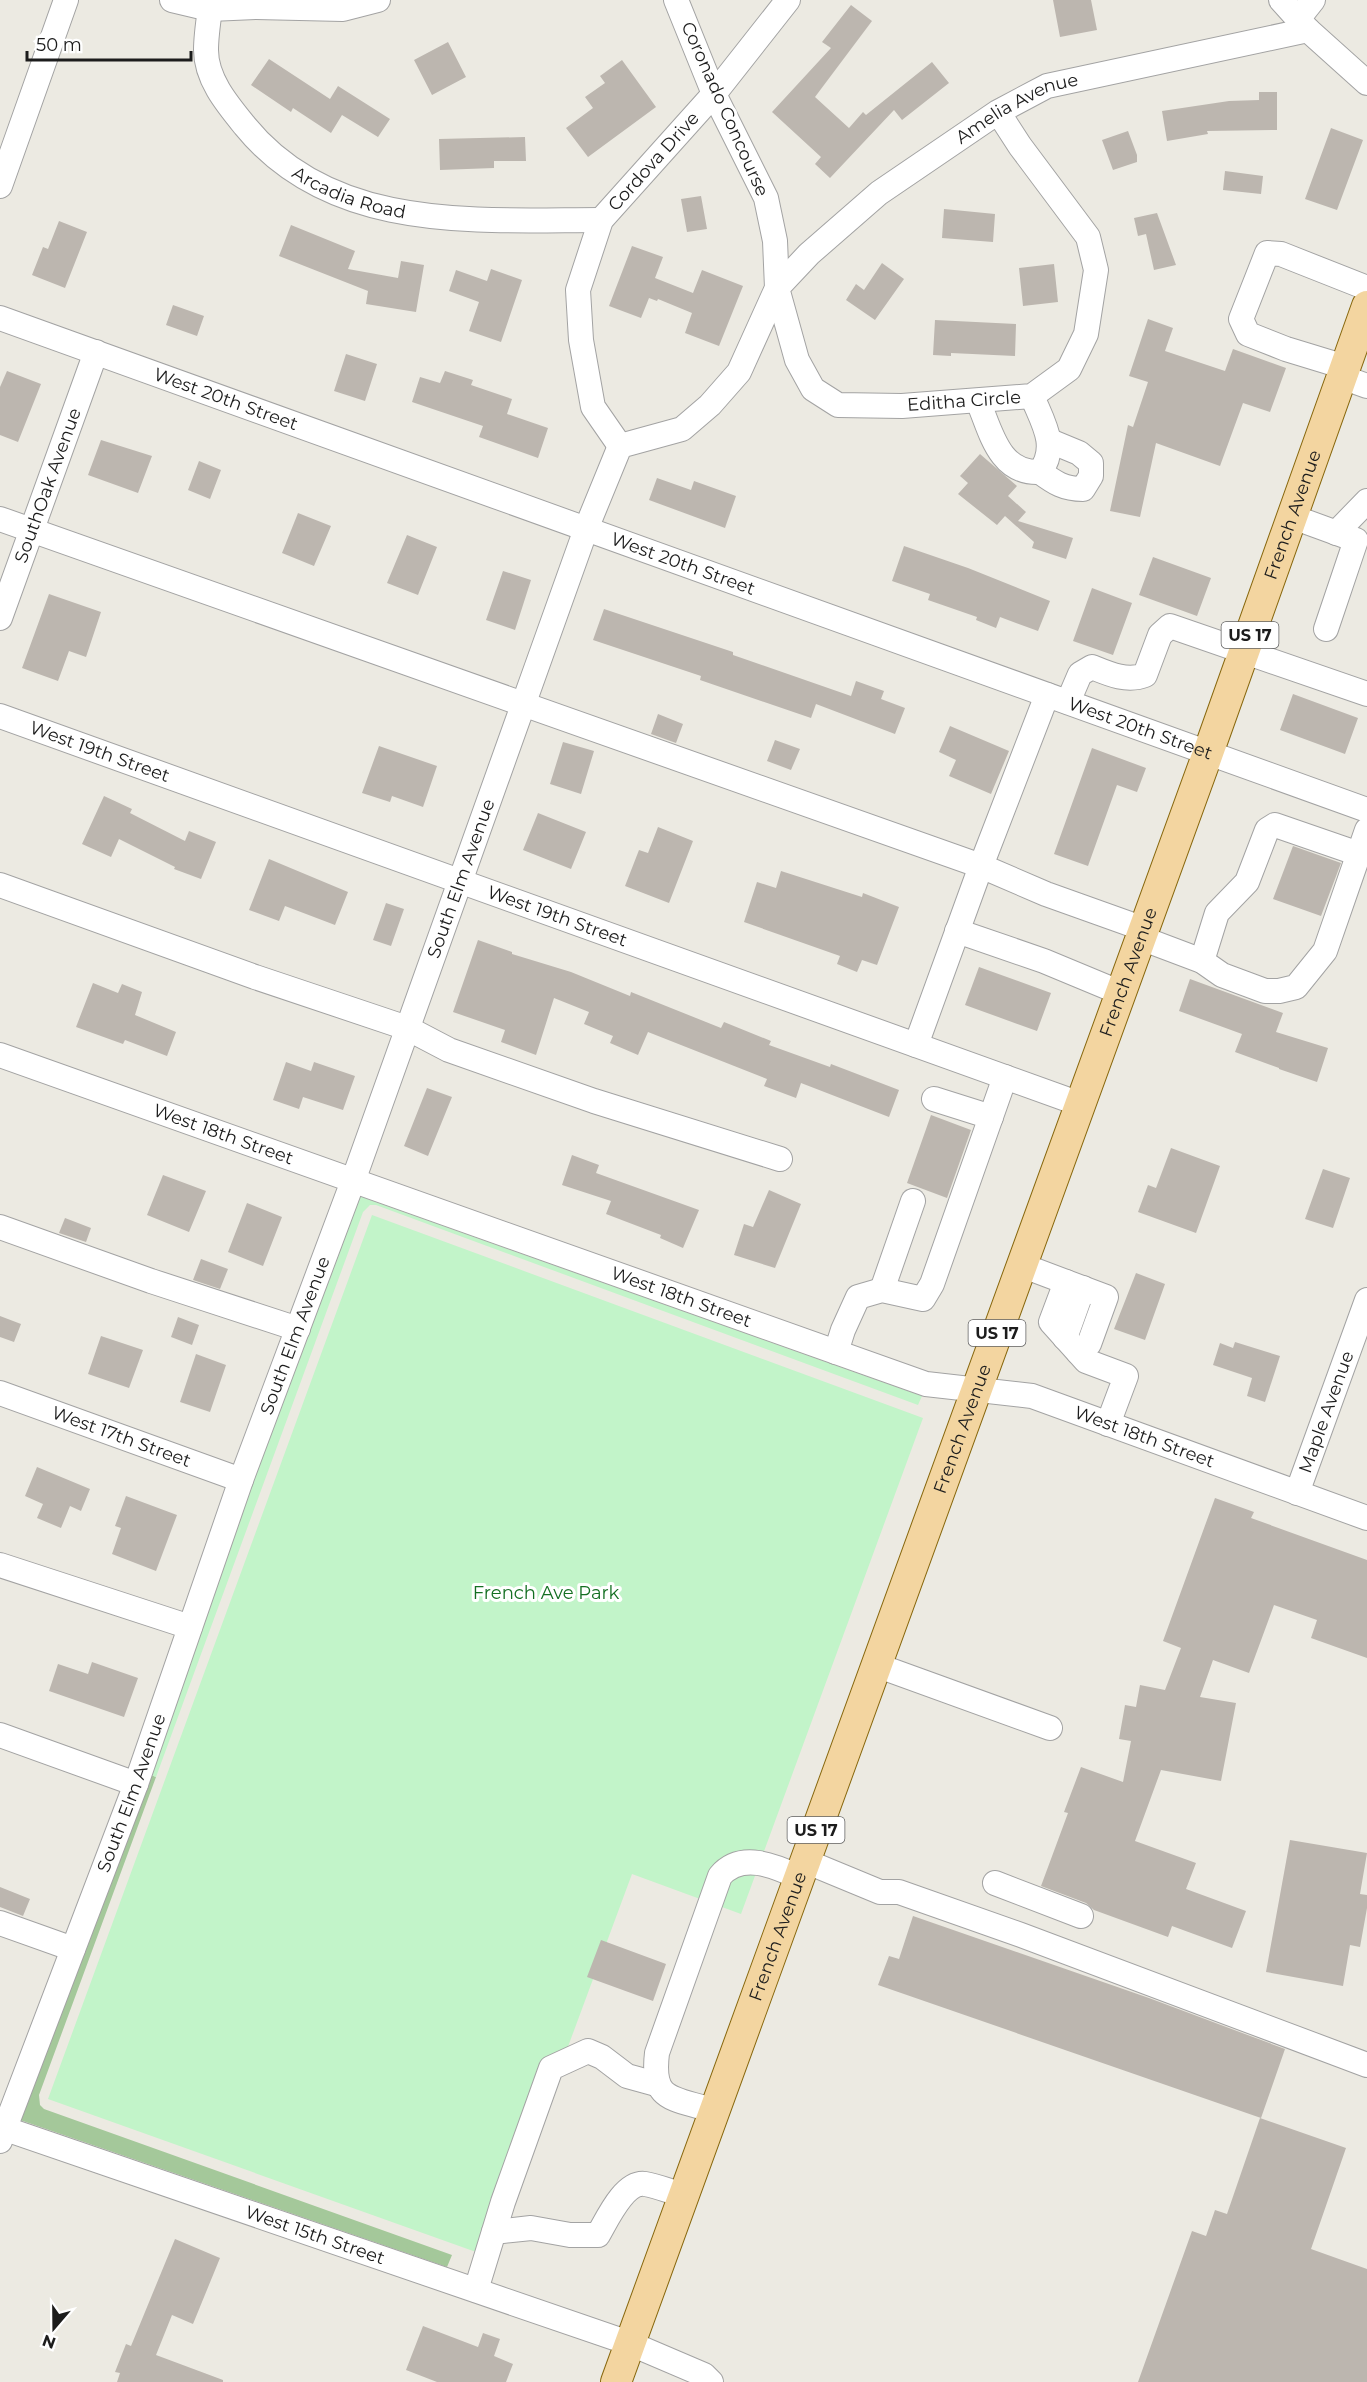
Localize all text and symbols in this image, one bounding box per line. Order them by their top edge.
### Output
street label: Coronado Concourse [677,18,774,200]
scale bar [27,24,190,62]
text: 50 m [36,34,82,56]
street label: Amelia Avenue [951,69,1080,149]
street label: Cordova Drive [603,107,704,216]
street label: Arcadia Road [288,162,408,223]
street label: West 20th Street [151,363,301,435]
street label: Editha Circle [906,386,1022,416]
street label: SouthOak Avenue [10,405,86,566]
street label: French Avenue [1260,447,1326,583]
street label: West 20th Street [608,528,758,600]
road number: US 17 [1222,622,1278,648]
street label: West 20th Street [1065,692,1215,764]
street label: West 19th Street [27,717,173,787]
street label: South Elm Avenue [423,796,500,961]
street label: West 19th Street [484,881,630,951]
street label: French Avenue [1095,904,1162,1040]
street label: West 18th Street [150,1099,296,1169]
street label: South Elm Avenue [255,1253,335,1418]
street label: West 18th Street [608,1262,754,1332]
road number: US 17 [968,1320,1026,1346]
street label: Maple Avenue [1294,1348,1359,1476]
street label: French Avenue [929,1361,996,1497]
street label: West 18th Street [1071,1401,1217,1472]
street label: West 17th Street [49,1402,194,1472]
park label: French Ave Park [473,1582,620,1604]
street label: South Elm Avenue [92,1711,170,1875]
road number: US 17 [788,1817,844,1843]
street label: French Avenue [744,1869,812,2004]
street label: West 15th Street [242,2201,388,2269]
north arrow [24,2298,84,2358]
text: N [40,2330,58,2353]

